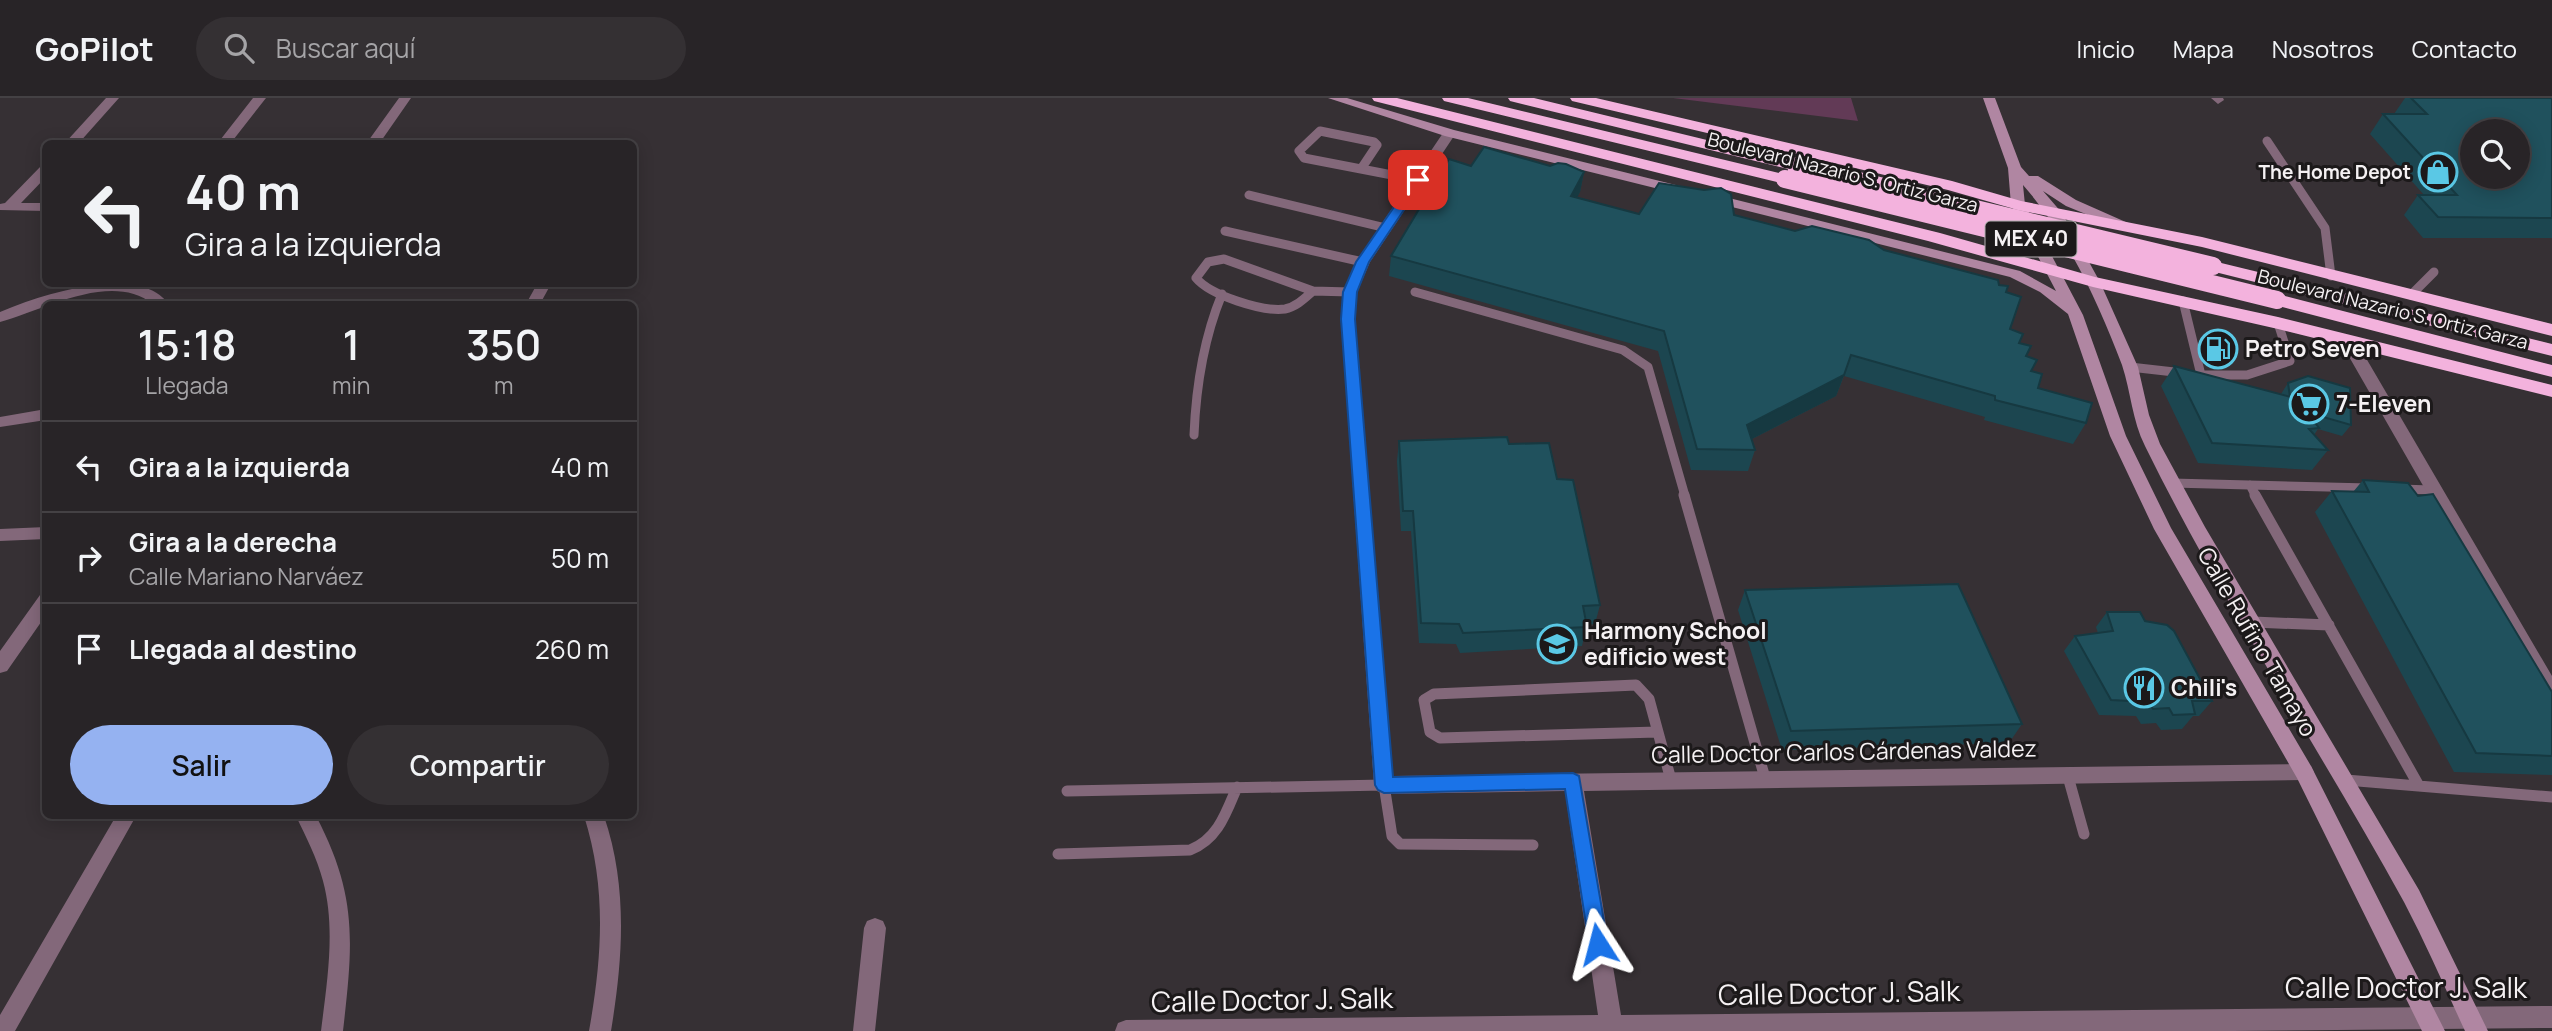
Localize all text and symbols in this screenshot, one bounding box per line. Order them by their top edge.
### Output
search box [196,17,686,80]
text: GoPilot [35,26,154,71]
icon: search [220,29,258,67]
text: Buscar aquí [276,30,416,66]
text: Inicio [2077,32,2135,65]
text: Mapa [2173,32,2234,65]
text: Nosotros [2272,32,2374,65]
text: Contacto [2412,32,2517,65]
map controls [2460,119,2530,189]
button: search [2460,119,2530,189]
street label: Boulevard Nazario S. Ortiz Garza [1705,126,1981,218]
pin [1388,150,1448,210]
shop icon: The Home Depot [2417,151,2459,193]
text: 40 m [185,158,301,225]
place label: The Home Depot [2259,159,2411,185]
icon: arrive [1399,161,1437,199]
icon: left [70,168,161,259]
text: Gira a la izquierda [185,222,441,266]
road number: MEX 40 [1986,222,2076,256]
street label: Boulevard Nazario S. Ortiz Garza [2255,263,2531,355]
text: 15:18 [137,315,236,373]
text: 1 [342,315,360,373]
text: 350 [466,315,542,373]
fuel station icon: Petro Seven [2197,328,2239,370]
place label: Petro Seven [2245,332,2380,364]
text: Llegada [145,369,229,401]
text: min [332,369,371,401]
text: m [494,369,514,401]
supermarket icon: 7-Eleven [2288,383,2330,425]
place label: 7-Eleven [2336,387,2431,419]
icon: left [70,448,108,486]
text: Gira a la izquierda [129,449,350,485]
text: 40 m [551,449,609,485]
text: Gira a la derecha [129,524,337,560]
icon: right [70,539,108,577]
text: 50 m [551,540,609,576]
street label: Calle Rufino Tamayo [2191,541,2325,742]
text: Calle Mariano Narváez [129,560,364,592]
place label: Harmony School edificio west [1584,614,1767,672]
school or university icon: Harmony School edificio west [1536,623,1578,665]
icon: arrive [70,630,108,668]
text: Llegada al destino [129,631,357,667]
text: 260 m [535,631,609,667]
restaurant icon: Chili's [2123,667,2165,709]
place label: Chili's [2171,671,2237,703]
button: Salir [70,725,333,805]
button: Compartir [347,725,609,805]
street label: Calle Doctor Carlos Cárdenas Valdez [1651,732,2037,770]
position arrow [1561,907,1635,981]
street label: Calle Doctor J. Salk [2285,968,2528,1006]
street label: Calle Doctor J. Salk [1718,971,1961,1013]
street label: Calle Doctor J. Salk [1151,978,1394,1020]

